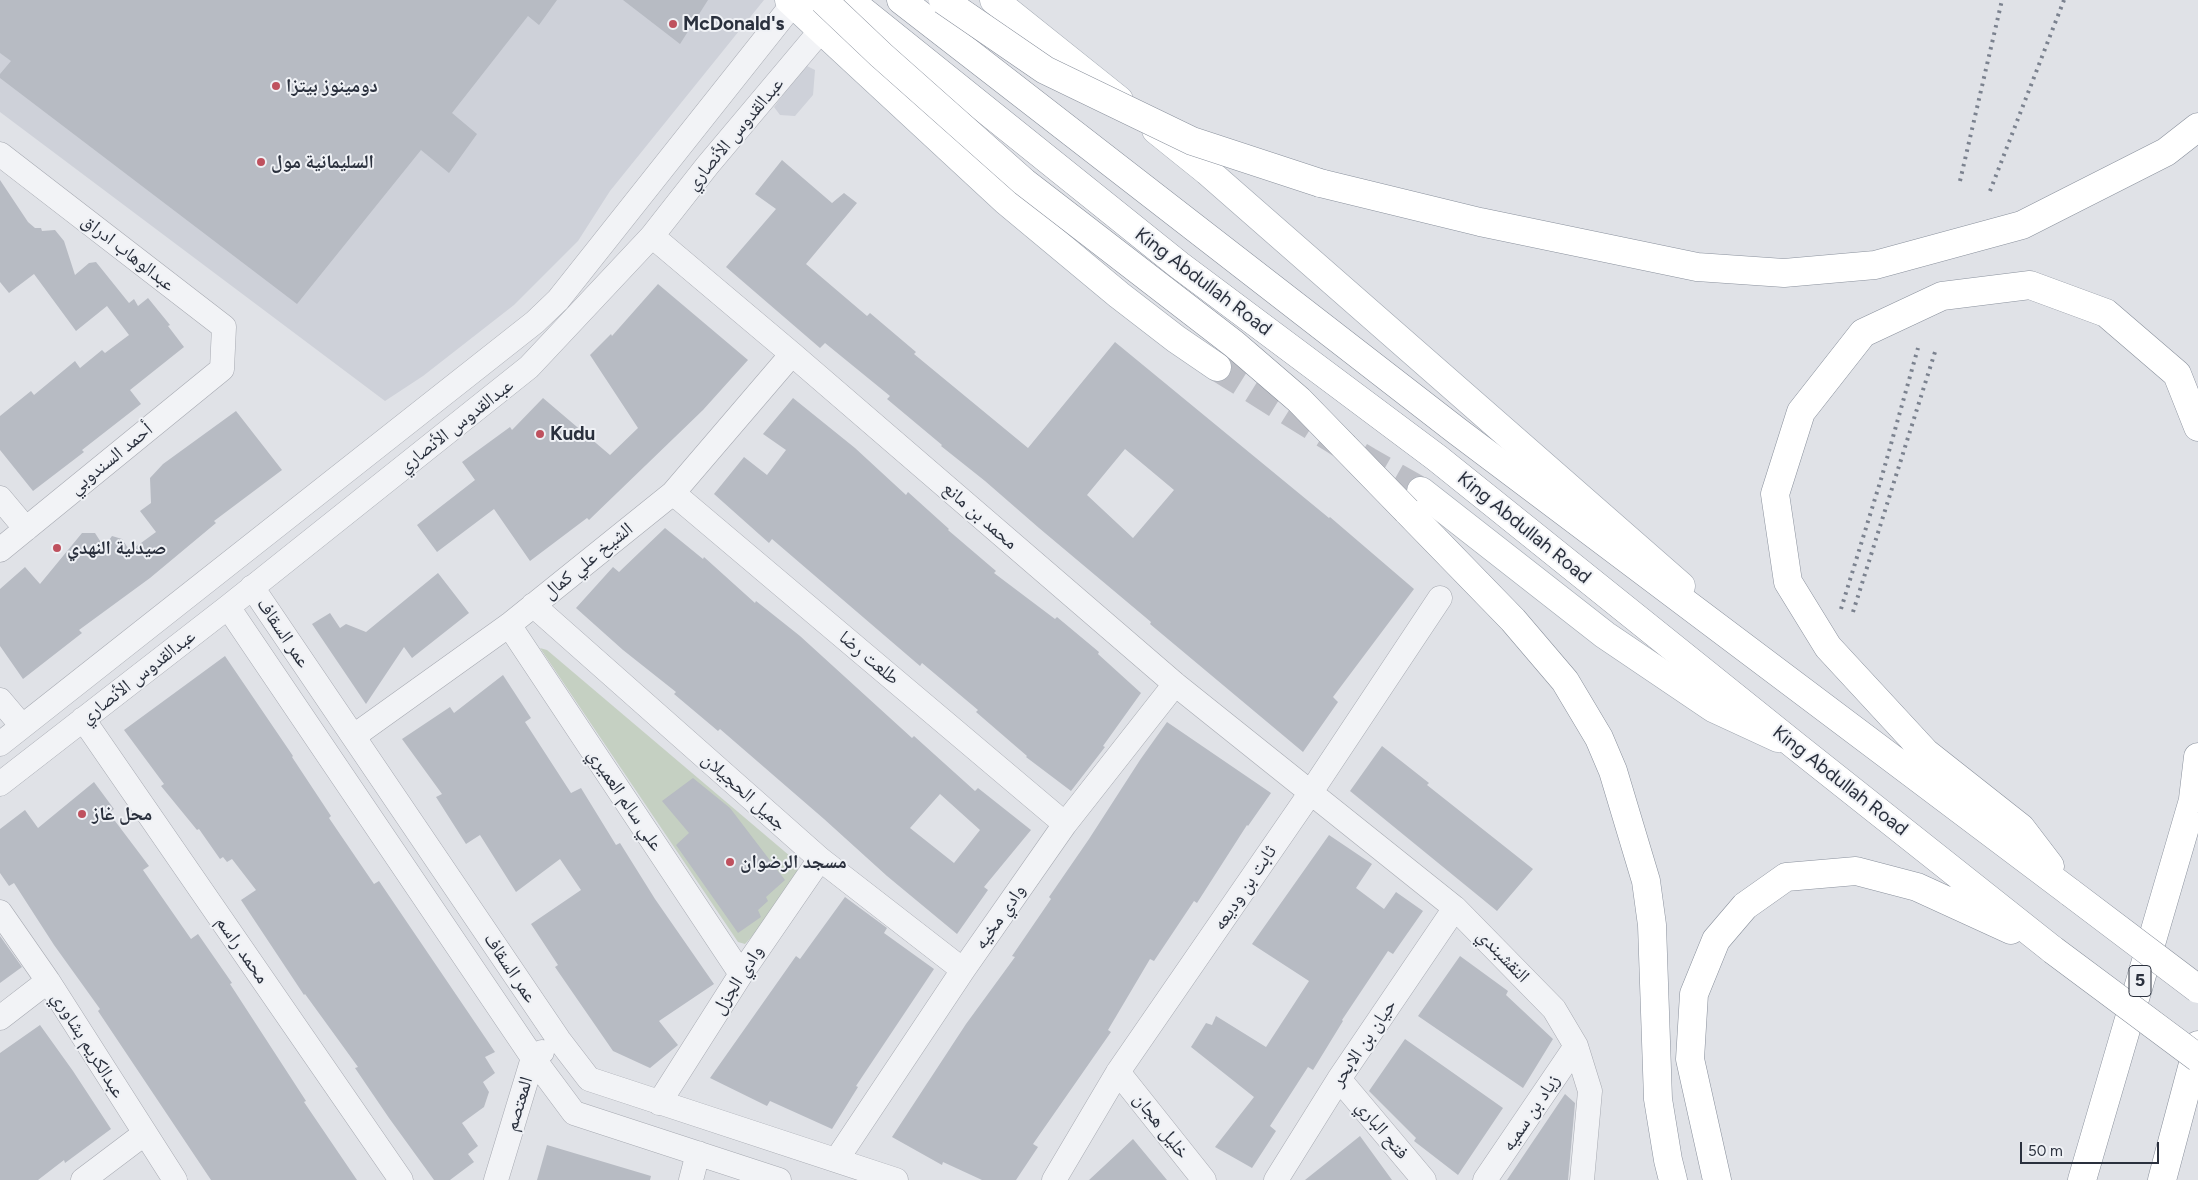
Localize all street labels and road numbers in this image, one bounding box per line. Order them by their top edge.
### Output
street label: عبدالقدوس الأنصاري [681,73,789,195]
street label: عبدالوهاب ادراق [77,210,179,296]
street label: King Abdullah Road [1130,223,1276,341]
street label: عبدالقدوس الأنصاري [394,374,518,478]
street label: أحمد السندوبي [65,418,157,500]
street label: King Abdullah Road [1453,467,1595,589]
street label: محمد بن مانع [938,477,1022,555]
street label: الشيخ علي كمال [538,518,638,604]
street label: عمر السقاف [251,594,315,672]
street label: عبدالقدوس الأنصاري [76,625,200,729]
street label: طلعت رضا [834,626,904,690]
street label: King Abdullah Road [1768,721,1912,841]
street label: علي سالم العميري [582,744,668,856]
street label: جميل الحجيلان [697,748,791,836]
street label: ثابت بن وديعه [1208,841,1282,935]
street label: وادي مخيه [969,880,1031,954]
street label: محمد راسم [211,912,273,988]
street label: النقشبندي [1472,924,1534,988]
street label: عمر السقاف [478,929,542,1007]
street label: وادي الجزل [707,941,769,1019]
road number: 5 [2129,966,2151,996]
street label: عبدالكريم بشاوري [46,988,130,1102]
street label: حيان بن الابحر [1326,995,1402,1091]
street label: زياد بن سميه [1497,1070,1565,1156]
street label: المعتصم [500,1074,538,1134]
street label: خليل هجان [1128,1088,1194,1164]
street label: فتح الباري [1351,1096,1413,1164]

